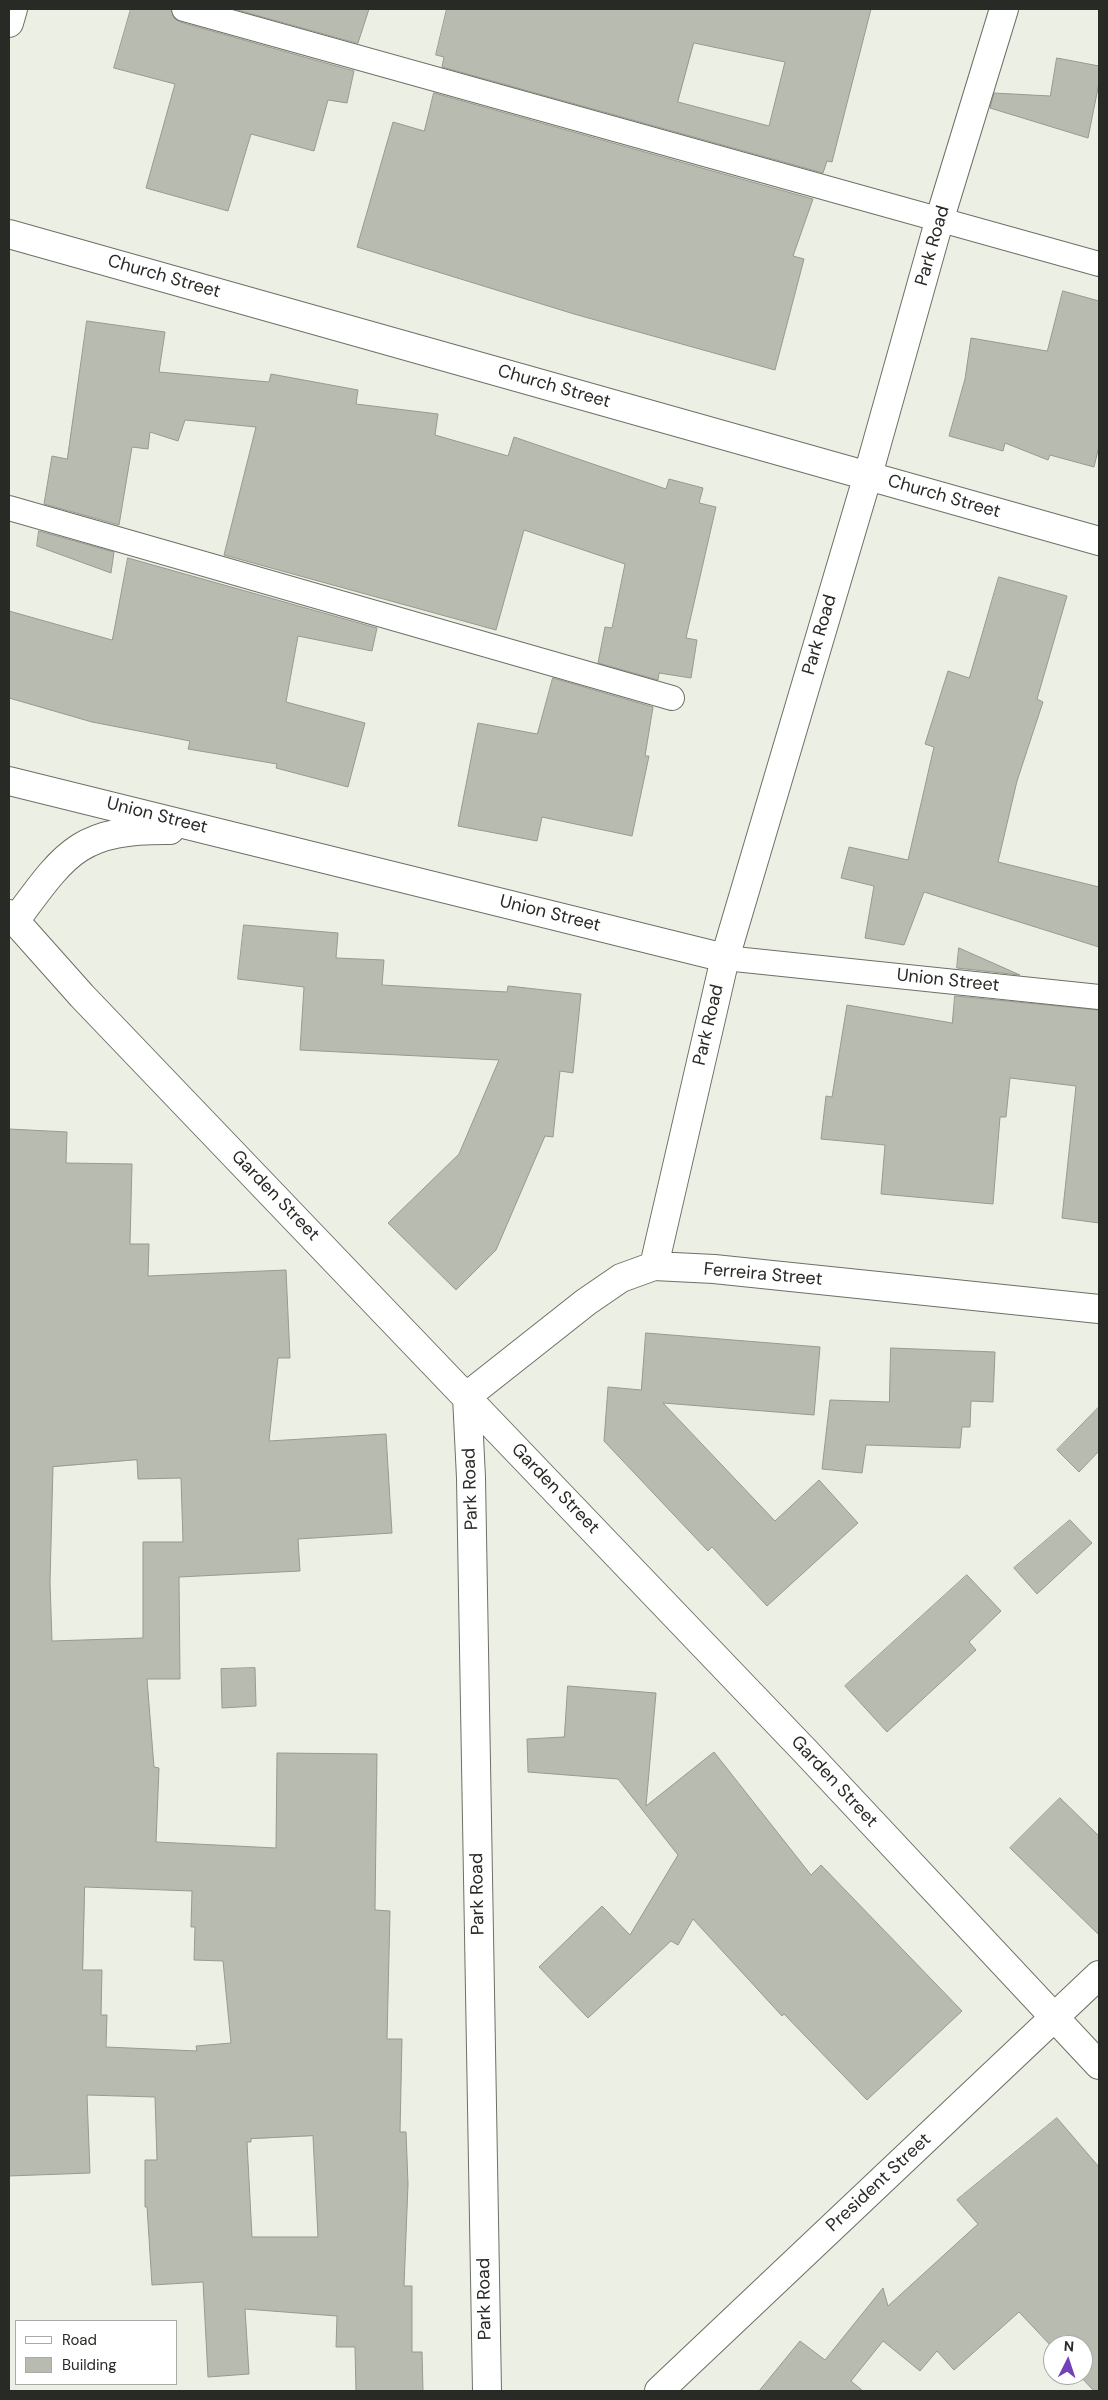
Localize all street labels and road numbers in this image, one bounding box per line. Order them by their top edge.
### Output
street label: Park Road [911,203,955,289]
street label: Church Street [105,251,223,303]
street label: Church Street [495,361,613,413]
street label: Church Street [885,471,1003,523]
street label: Park Road [798,592,842,678]
street label: Union Street [104,793,210,839]
street label: Union Street [497,891,603,937]
street label: Union Street [896,965,1000,997]
street label: Park Road [689,983,729,1067]
street label: Garden Street [226,1146,324,1246]
street label: Ferreira Street [703,1259,823,1291]
street label: Garden Street [506,1439,604,1539]
street label: Park Road [459,1448,483,1530]
street label: Garden Street [786,1732,882,1832]
street label: Park Road [466,1853,490,1935]
street label: President Street [822,2129,936,2237]
street label: Park Road [473,2258,497,2340]

